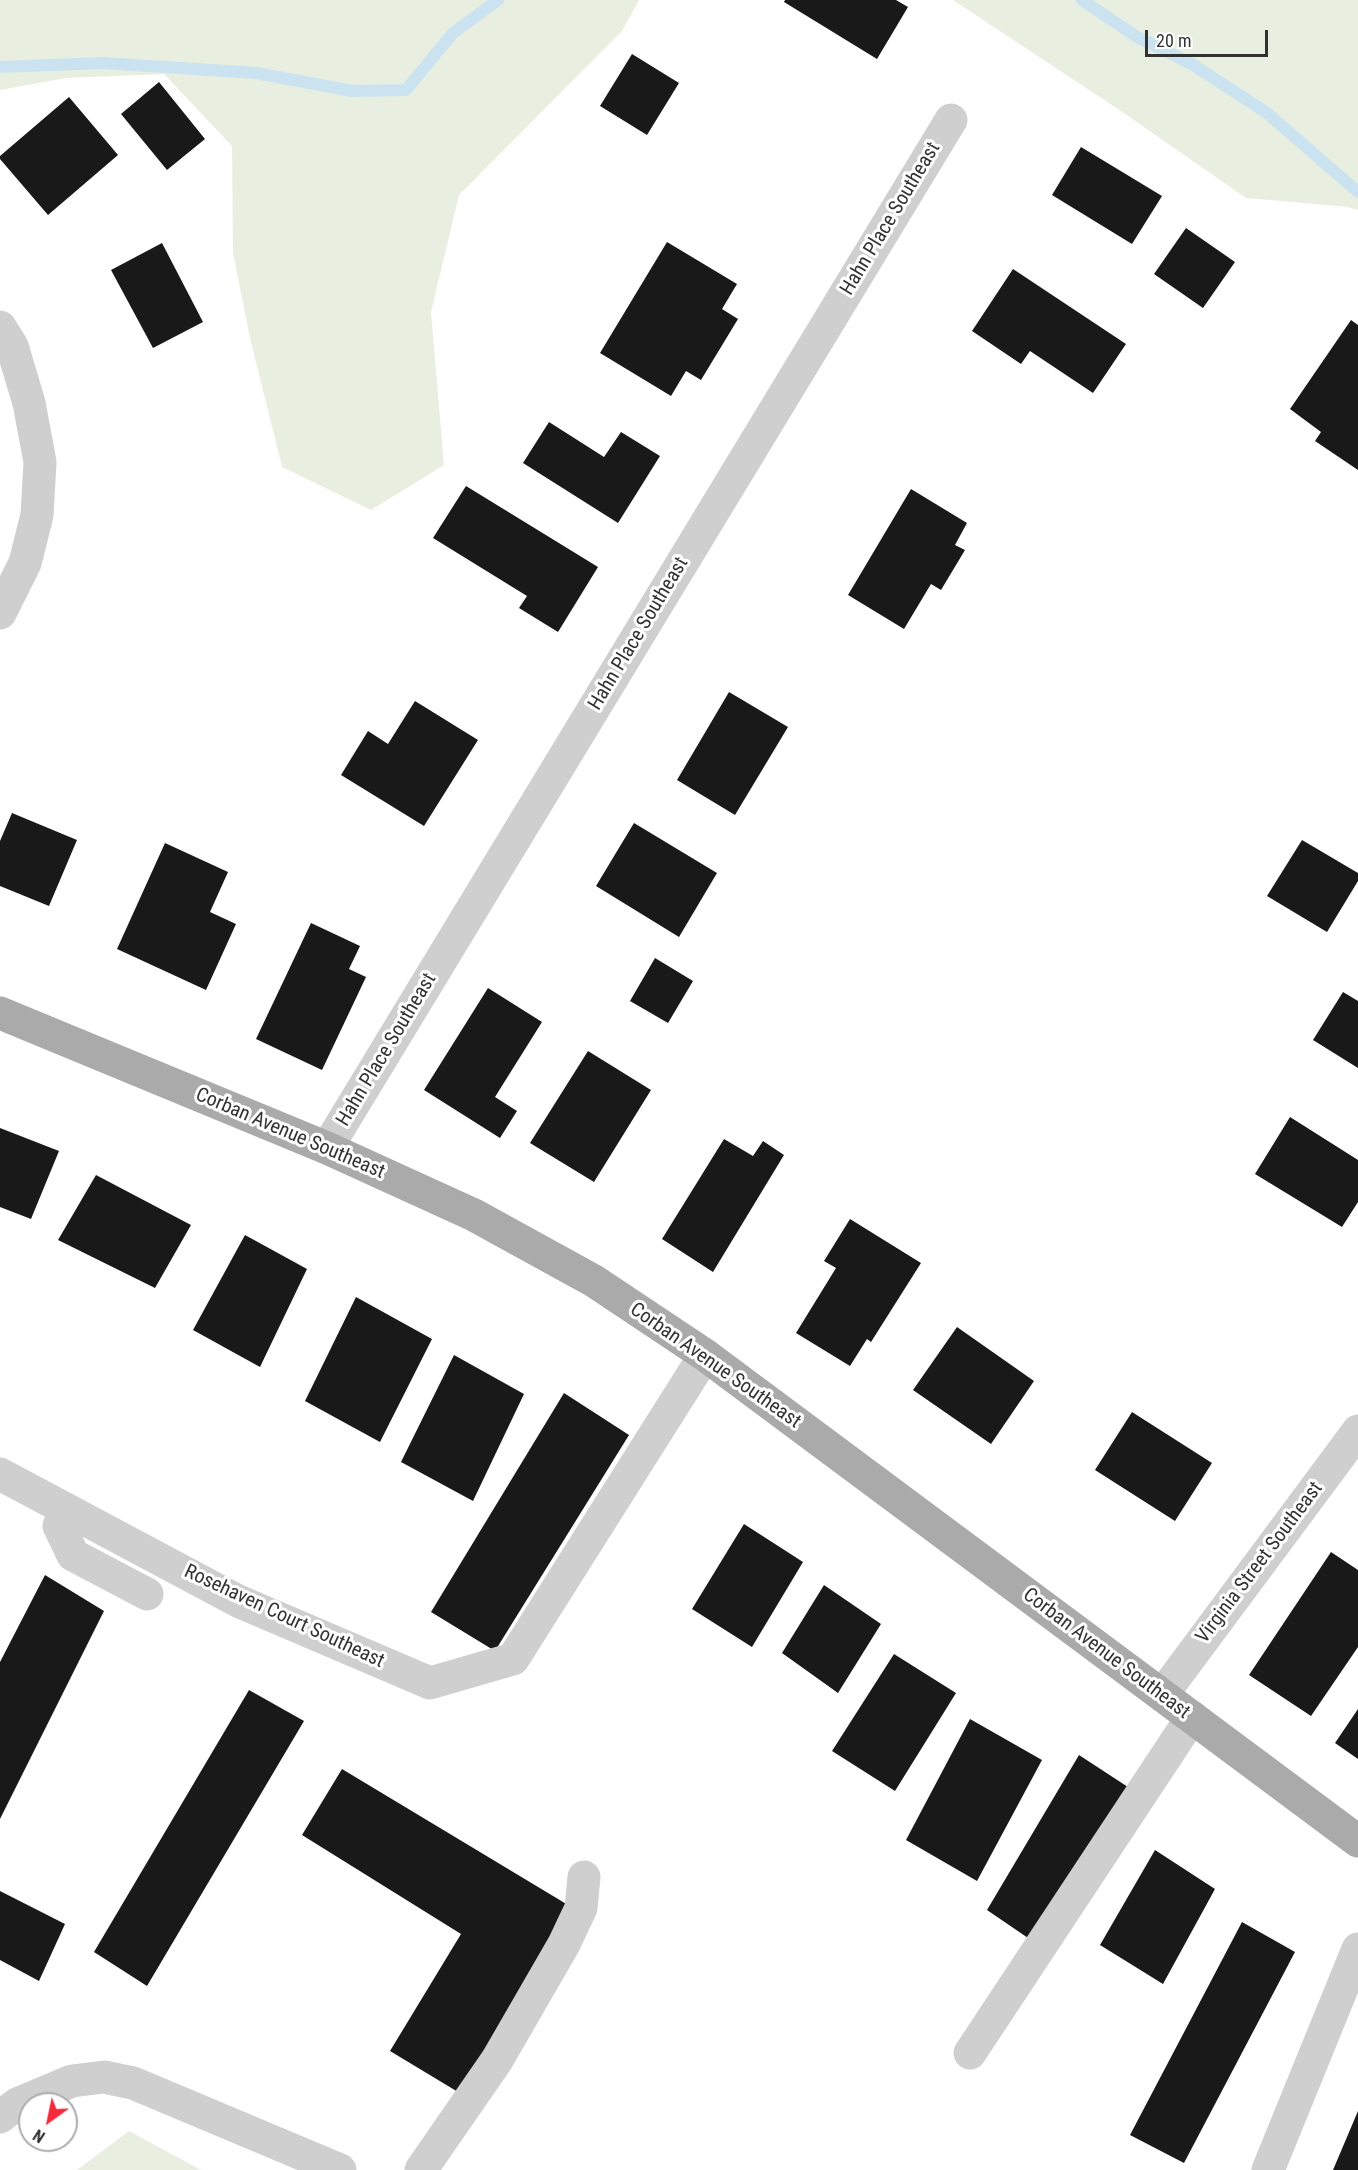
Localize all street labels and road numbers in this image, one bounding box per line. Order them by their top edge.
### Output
street label: Hahn Place Southeast [836,138,946,300]
street label: Hahn Place Southeast [584,553,694,715]
street label: Hahn Place Southeast [332,969,442,1131]
street label: Corban Avenue Southeast [192,1083,388,1185]
street label: Corban Avenue Southeast [625,1298,805,1434]
street label: Virginia Street Southeast [1192,1478,1328,1648]
street label: Rosehaven Court Southeast [180,1560,388,1674]
street label: Corban Avenue Southeast [1018,1583,1194,1725]

